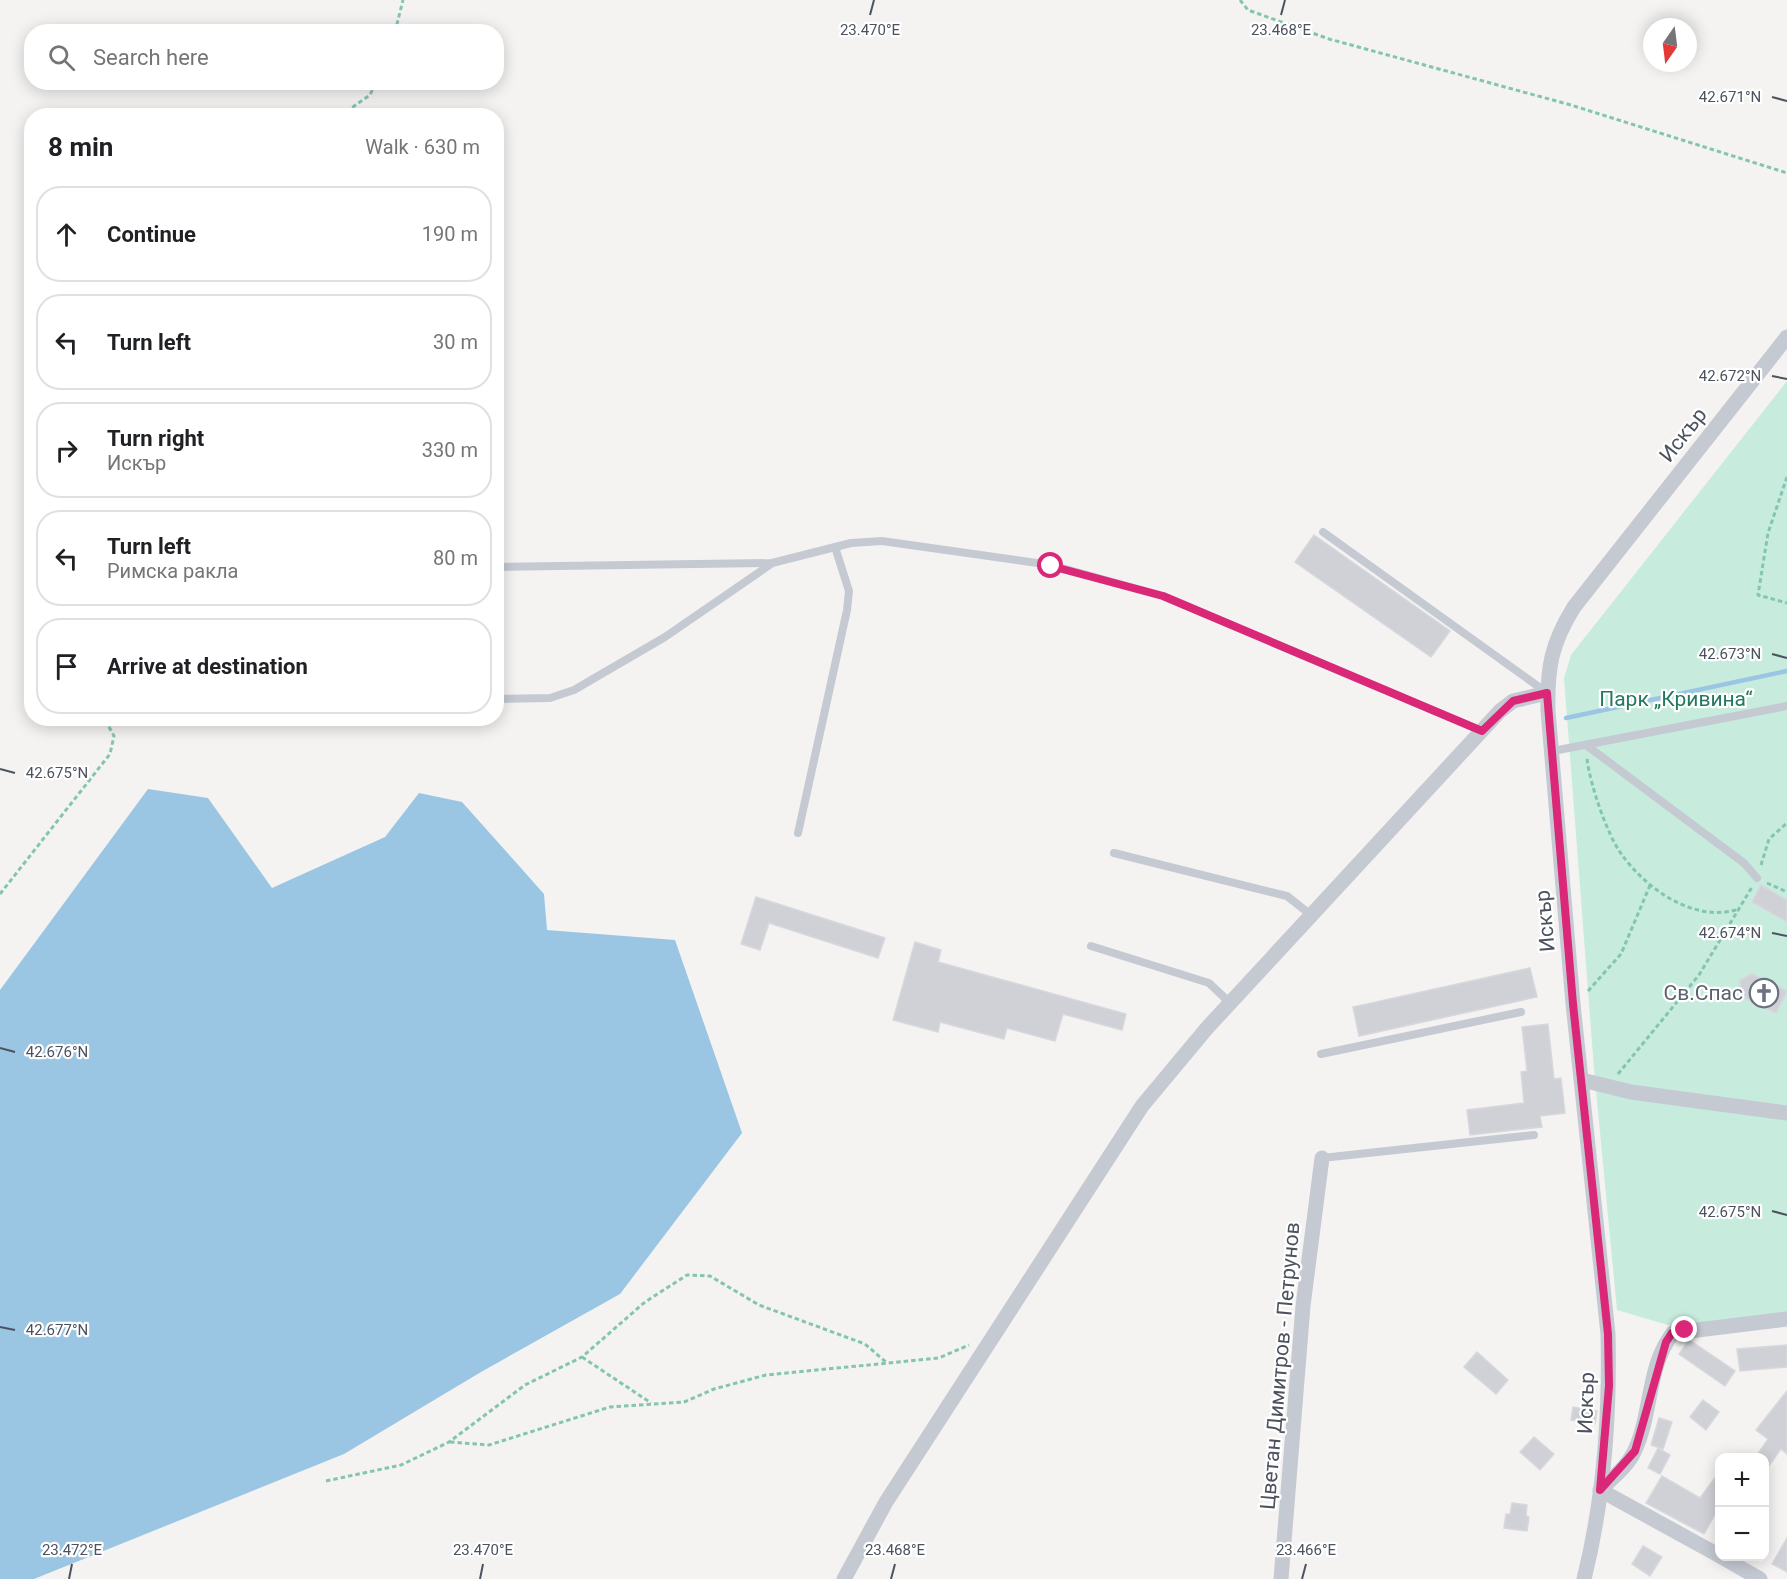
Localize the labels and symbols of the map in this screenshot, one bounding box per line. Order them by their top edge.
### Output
north arrow [1643,18,1697,72]
text: 23.470°E [840,21,901,39]
text: 23.468°E [1251,21,1312,39]
text: 42.671°N [1699,88,1761,106]
text: 42.672°N [1699,367,1761,385]
street label: Искър [1654,403,1712,467]
route start [1037,552,1063,578]
text: 42.673°N [1699,645,1761,663]
park label: Парк „Кривина“ [1599,687,1753,711]
text: 42.675°N [26,764,88,782]
street label: Искър [1530,889,1560,953]
text: 42.674°N [1699,924,1761,942]
church icon: Св.Спас [1748,977,1780,1009]
place label: Св.Спас [1664,981,1743,1005]
text: 42.676°N [26,1043,88,1061]
text: 42.675°N [1699,1203,1761,1221]
street label: Цветан Димитров - Петрунов [1255,1221,1305,1511]
route end [1671,1316,1697,1342]
text: 42.677°N [26,1321,88,1339]
street label: Искър [1573,1372,1599,1434]
text: 23.472°E [42,1541,103,1559]
text: 23.470°E [453,1541,514,1559]
text: 23.468°E [865,1541,926,1559]
text: 23.466°E [1276,1541,1337,1559]

